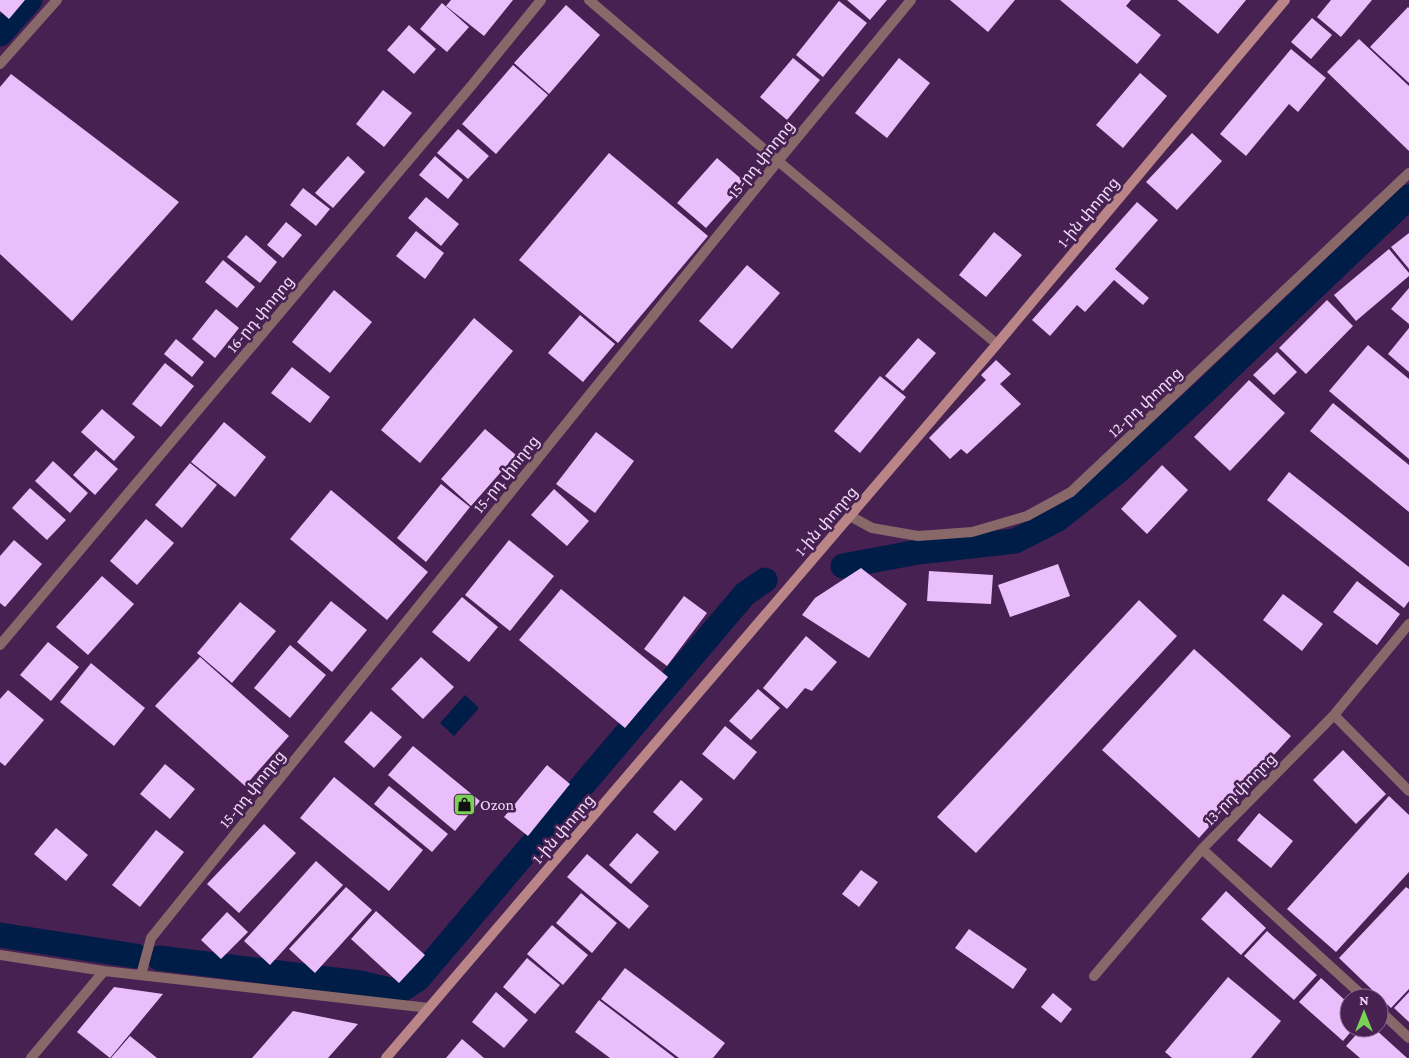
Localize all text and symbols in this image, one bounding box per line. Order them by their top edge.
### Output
street label: 15-րդ փողոց [725,117,798,202]
street label: 1-ին փողոց [1054,174,1123,251]
street label: 16-րդ փողոց [223,272,298,356]
street label: 12-րդ փողոց [1105,364,1186,441]
street label: 15-րդ փողոց [470,432,543,517]
street label: 1-ին փողոց [791,483,861,560]
street label: 15-րդ փողոց [216,747,289,832]
street label: 13-րդ փողոց [1201,750,1280,829]
street label: 1-ին փողոց [528,791,598,868]
shop icon: Ozon [452,792,476,816]
place label: Ozon [480,796,514,813]
north arrow [1339,988,1389,1038]
text: N [1359,992,1369,1008]

